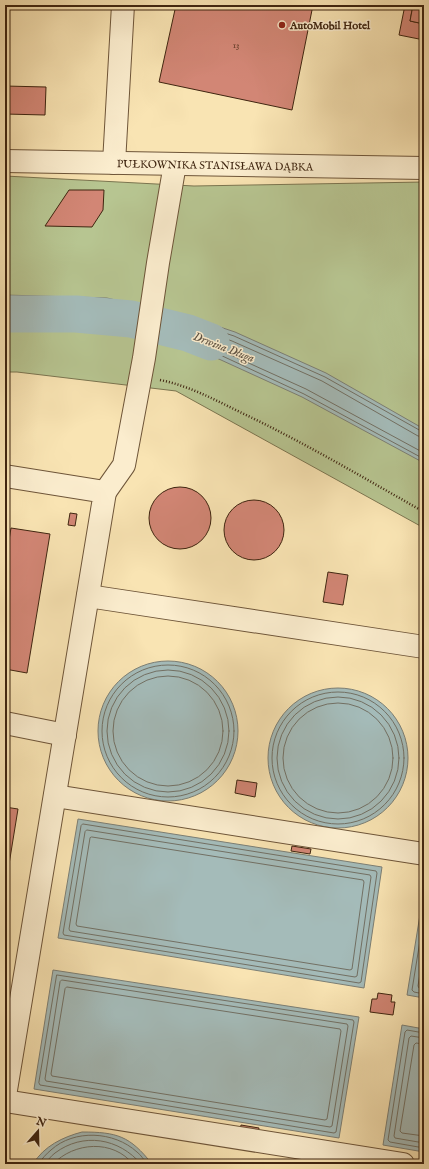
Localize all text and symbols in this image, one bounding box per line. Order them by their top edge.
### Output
place label: AutoMobil Hotel [289,19,371,33]
marker: AutoMobil Hotel [277,20,287,30]
house number: 13 [233,40,239,51]
street label: PUŁKOWNIKA STANISŁAWA DĄBKA [117,157,314,175]
water label: Drwina Długa [191,329,256,367]
north arrow [18,1111,58,1151]
text: N [33,1114,48,1131]

